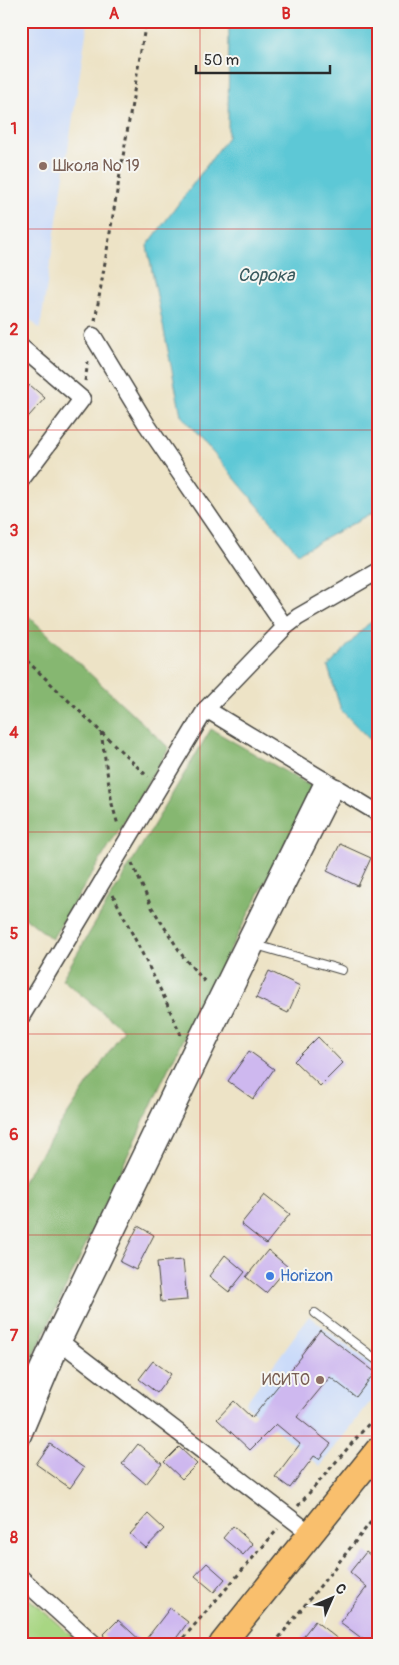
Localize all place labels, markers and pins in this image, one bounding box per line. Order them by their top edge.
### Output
place label: Школа № 19 [53,156,140,176]
marker: Школа № 19 [37,160,49,172]
place label: Horizon [280,1266,333,1286]
marker: Horizon [264,1270,276,1282]
place label: ИСИТО [262,1370,310,1390]
marker: ИСИТО [314,1374,326,1386]

